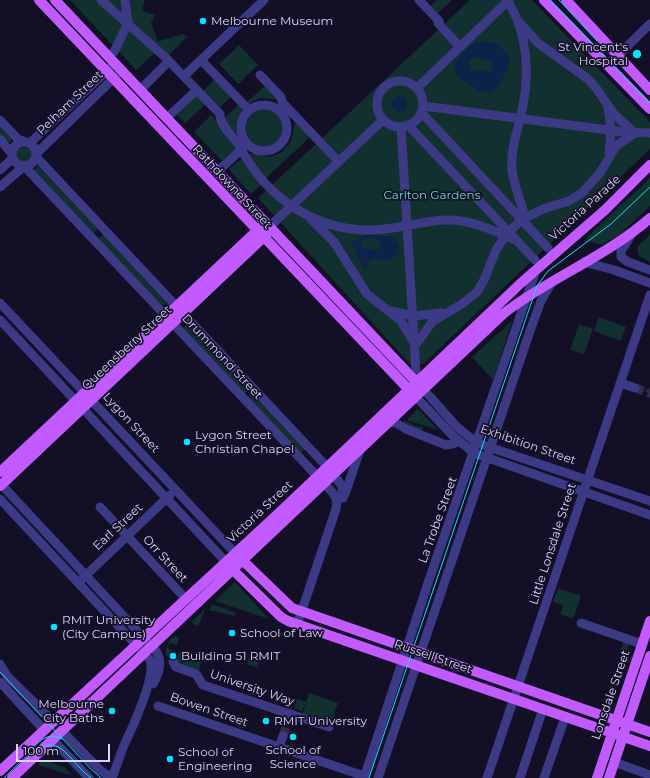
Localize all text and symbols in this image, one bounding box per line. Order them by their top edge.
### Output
place label: Melbourne Museum [211,14,333,28]
marker: Melbourne Museum [198,16,208,26]
place label: St Vincent's Hospital [558,40,628,68]
marker: St Vincent's Hospital [631,48,643,60]
street label: Pelham Street [34,68,106,138]
street label: Rathdowne Street [189,142,275,232]
street label: Victoria Parade [546,172,624,244]
park label: Carlton Gardens [383,188,481,202]
street label: Queensberry Street [79,303,175,393]
street label: Drummond Street [179,311,265,403]
street label: Lygon Street [100,390,162,456]
street label: Exhibition Street [478,422,578,468]
place label: Lygon Street Christian Chapel [195,428,294,456]
marker: Lygon Street Christian Chapel [182,437,192,447]
street label: La Trobe Street [416,475,460,565]
street label: Victoria Street [224,478,296,546]
street label: Little Lonsdale Street [527,481,579,607]
street label: Earl Street [90,500,146,554]
street label: Orr Street [140,533,190,585]
place label: RMIT University (City Campus) [62,613,155,641]
marker: RMIT University (City Campus) [49,622,59,632]
place label: School of Law [240,626,323,640]
marker: School of Law [227,628,237,638]
street label: Russell Street [392,637,474,677]
street label: Lonsdale Street [589,648,633,742]
place label: Building 51 RMIT [181,649,280,663]
marker: Building 51 RMIT [168,651,178,661]
street label: University Way [208,667,296,709]
street label: Bowen Street [168,690,250,730]
place label: Melbourne City Baths [38,697,104,725]
marker: Melbourne City Baths [107,706,117,716]
place label: RMIT University [274,714,367,728]
marker: RMIT University [261,716,271,726]
marker: School of Science [288,732,298,742]
scale bar [18,736,112,762]
text: 100 m [23,743,59,758]
place label: School of Science [265,743,321,771]
place label: School of Engineering [178,745,252,773]
marker: School of Engineering [165,754,175,764]

